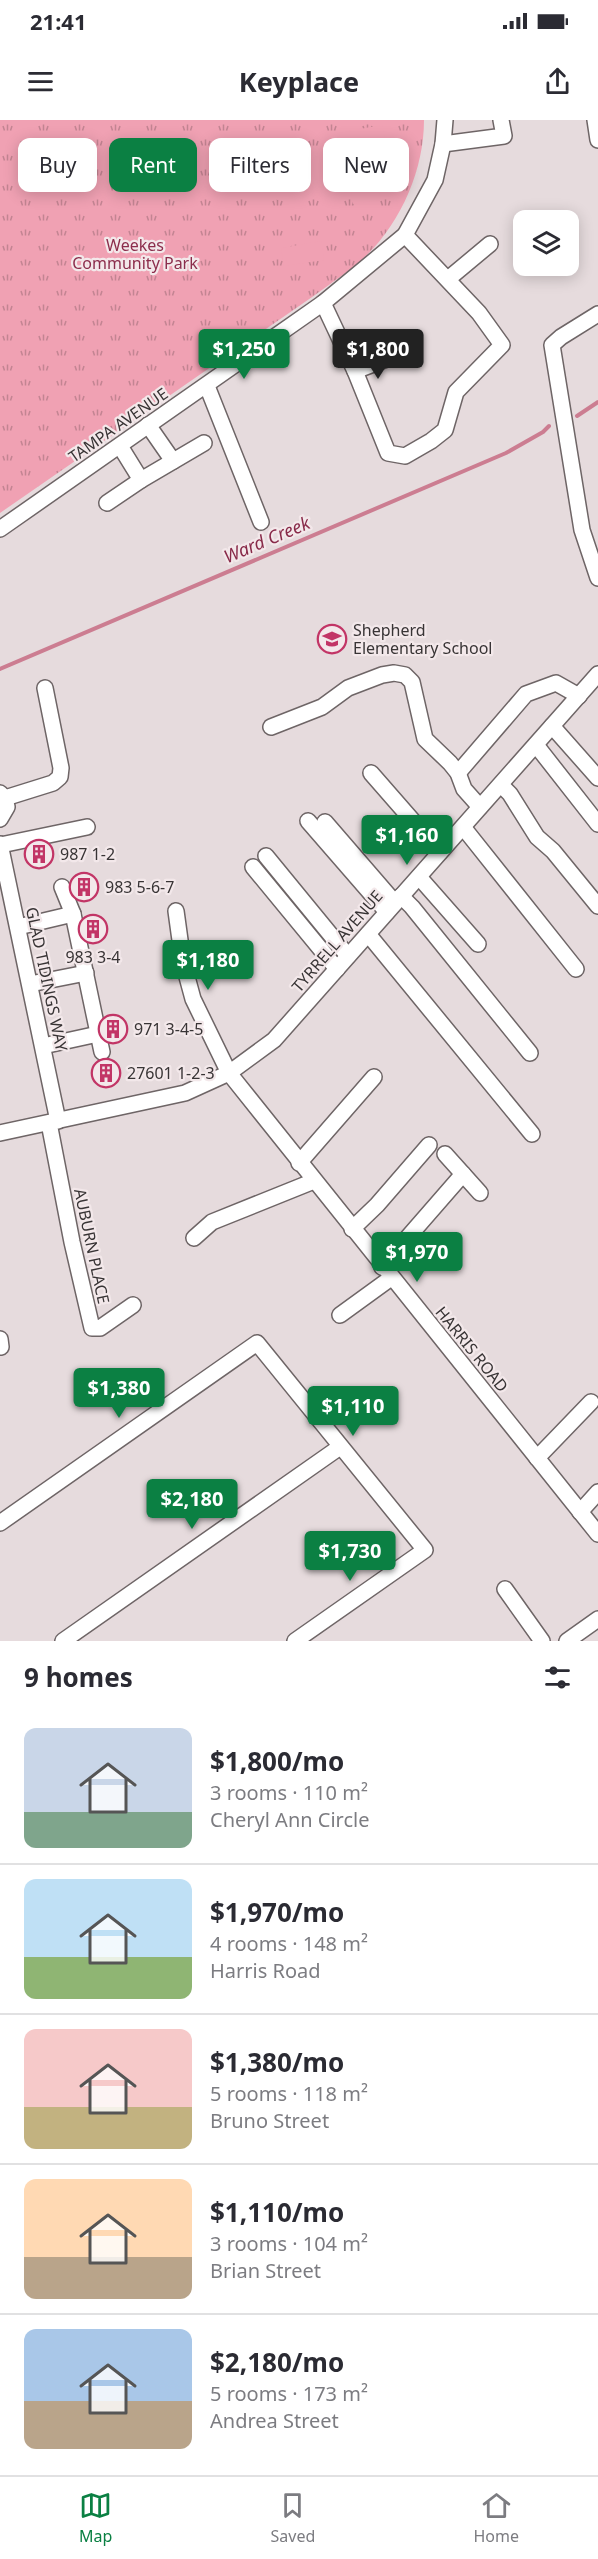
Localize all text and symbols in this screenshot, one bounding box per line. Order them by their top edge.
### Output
text: 21:41 [30,6,87,36]
text: Keyplace [239,63,359,100]
icon: menu [24,65,57,98]
icon: share [541,65,574,98]
chip: Buy [18,138,97,192]
chip: Rent [109,138,197,192]
chip: Filters [209,138,311,192]
chip: New [323,138,409,192]
map controls [513,210,579,276]
button: layers [513,210,579,276]
park label: Weekes Community Park [72,234,198,274]
pin: $1,250 [195,329,293,380]
pin: $1,800 [329,329,427,380]
text: $1,250 [213,335,275,362]
text: $1,800 [347,335,409,362]
street label: TAMPA AVENUE [64,383,172,467]
water label: Ward Creek [220,510,314,568]
place label: Shepherd Elementary School [353,619,492,659]
school or university icon: Shepherd Elementary School [316,623,348,655]
pin: $1,160 [358,815,456,866]
text: $1,160 [376,821,438,848]
building icon: 987 1-2 [23,838,55,870]
place label: 987 1-2 [60,843,115,865]
building icon: 983 5-6-7 [68,871,100,903]
place label: 983 5-6-7 [105,876,174,898]
street label: TYRRELL AVENUE [287,885,387,997]
street label: GLAD TIDINGS WAY [21,905,73,1054]
building icon: 983 3-4 [77,913,109,945]
pin: $1,180 [159,940,257,991]
place label: 983 3-4 [65,946,121,968]
text: $1,180 [177,946,239,973]
building icon: 971 3-4-5 [97,1013,129,1045]
place label: 971 3-4-5 [134,1018,203,1040]
building icon: 27601 1-2-3 [90,1057,122,1089]
place label: 27601 1-2-3 [127,1062,215,1084]
street label: AUBURN PLACE [69,1186,115,1306]
pin: $1,970 [368,1232,466,1283]
text: $1,970 [386,1238,448,1265]
street label: HARRIS ROAD [431,1302,513,1396]
pin: $1,380 [70,1368,168,1419]
text: $1,380 [88,1374,150,1401]
pin: $1,110 [304,1386,402,1437]
text: $1,110 [322,1392,384,1419]
pin: $2,180 [143,1479,241,1530]
text: $2,180 [161,1485,223,1512]
pin: $1,730 [301,1531,399,1582]
text: $1,730 [319,1537,381,1564]
text: 9 homes [24,1659,133,1695]
icon: filters [541,1661,574,1694]
text: $1,800/mo [210,1743,344,1779]
icon: home [72,1752,144,1824]
text: 3 rooms · 110 m² [210,1779,368,1806]
text: Cheryl Ann Circle [210,1806,370,1833]
text: $1,970/mo [210,1894,344,1930]
icon: home [72,1903,144,1975]
text: 4 rooms · 148 m² [210,1930,368,1957]
text: Harris Road [210,1957,321,1984]
text: $1,380/mo [210,2044,344,2080]
icon: home [72,2053,144,2125]
text: 5 rooms · 118 m² [210,2080,368,2107]
text: Bruno Street [210,2107,329,2134]
text: $1,110/mo [210,2194,344,2230]
icon: home [72,2203,144,2275]
text: 3 rooms · 104 m² [210,2230,368,2257]
text: Brian Street [210,2257,321,2284]
text: $2,180/mo [210,2344,344,2380]
icon: home [72,2353,144,2425]
text: 5 rooms · 173 m² [210,2380,368,2407]
text: Andrea Street [210,2407,339,2434]
tab: Map [79,2489,112,2547]
tab: Saved [271,2489,315,2547]
tab: Home [473,2489,519,2547]

